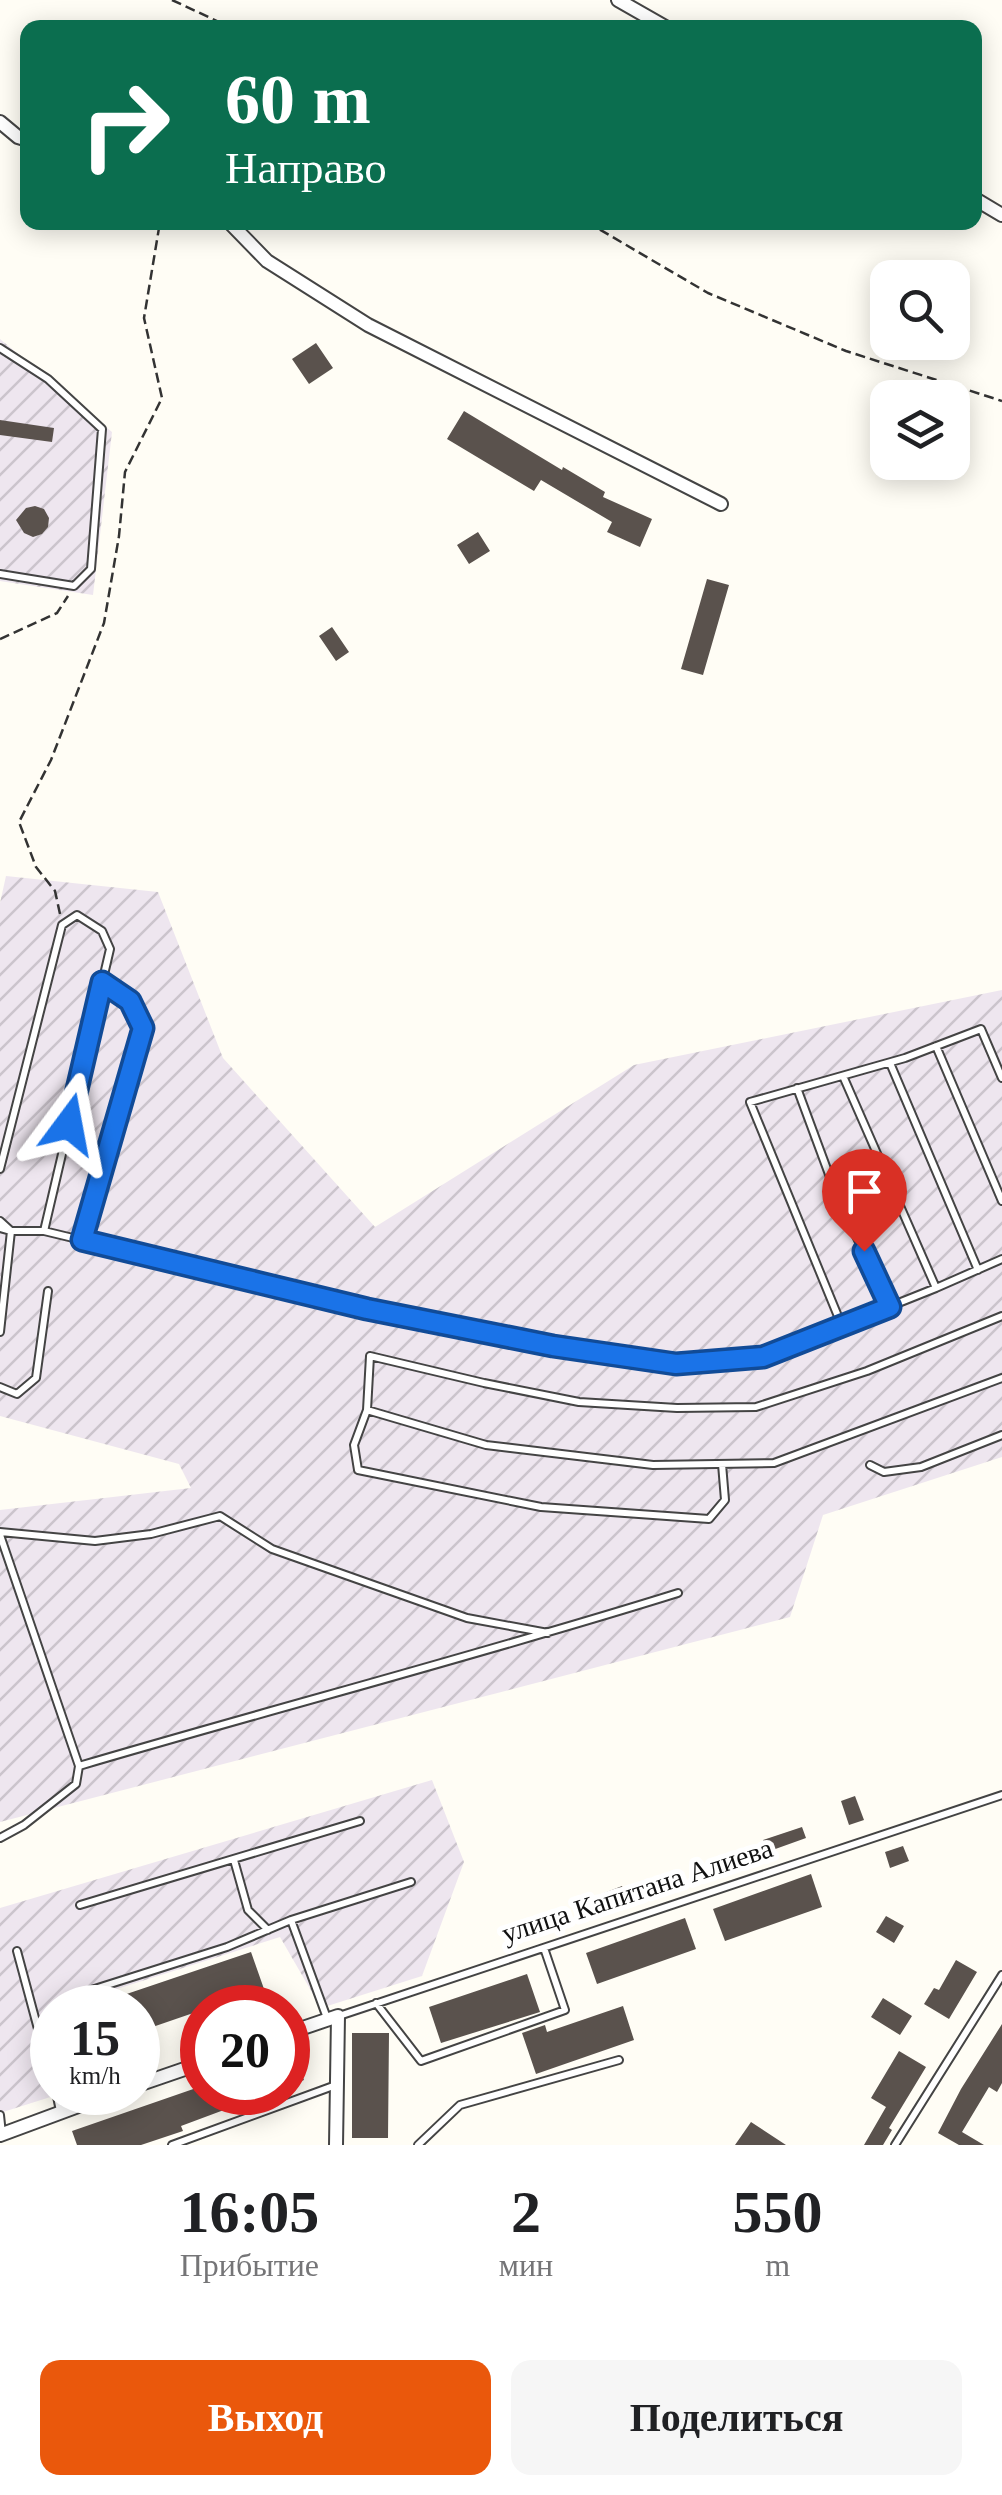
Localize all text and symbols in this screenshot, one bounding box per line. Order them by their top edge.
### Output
icon: right [60,60,190,190]
text: 60 m [225,61,371,138]
text: Направо [225,143,387,193]
map controls [870,260,970,480]
button: search [870,260,970,360]
button: layers [870,380,970,480]
position arrow [17,1072,121,1176]
pin [822,1149,907,1252]
icon: arrive [837,1164,892,1219]
street label: улица Капитана Алиева [498,1832,777,1949]
speed limit sign: 20 [180,1985,310,2115]
text: 15 [70,2010,120,2066]
text: km/h [69,2062,121,2089]
text: 16:05 [179,2179,319,2245]
text: 2 [511,2179,541,2245]
text: 550 [733,2179,823,2245]
text: Прибытие [180,2247,319,2283]
text: мин [499,2247,553,2283]
text: m [765,2247,790,2283]
button: Выход [40,2360,491,2475]
button: Поделиться [511,2360,962,2475]

